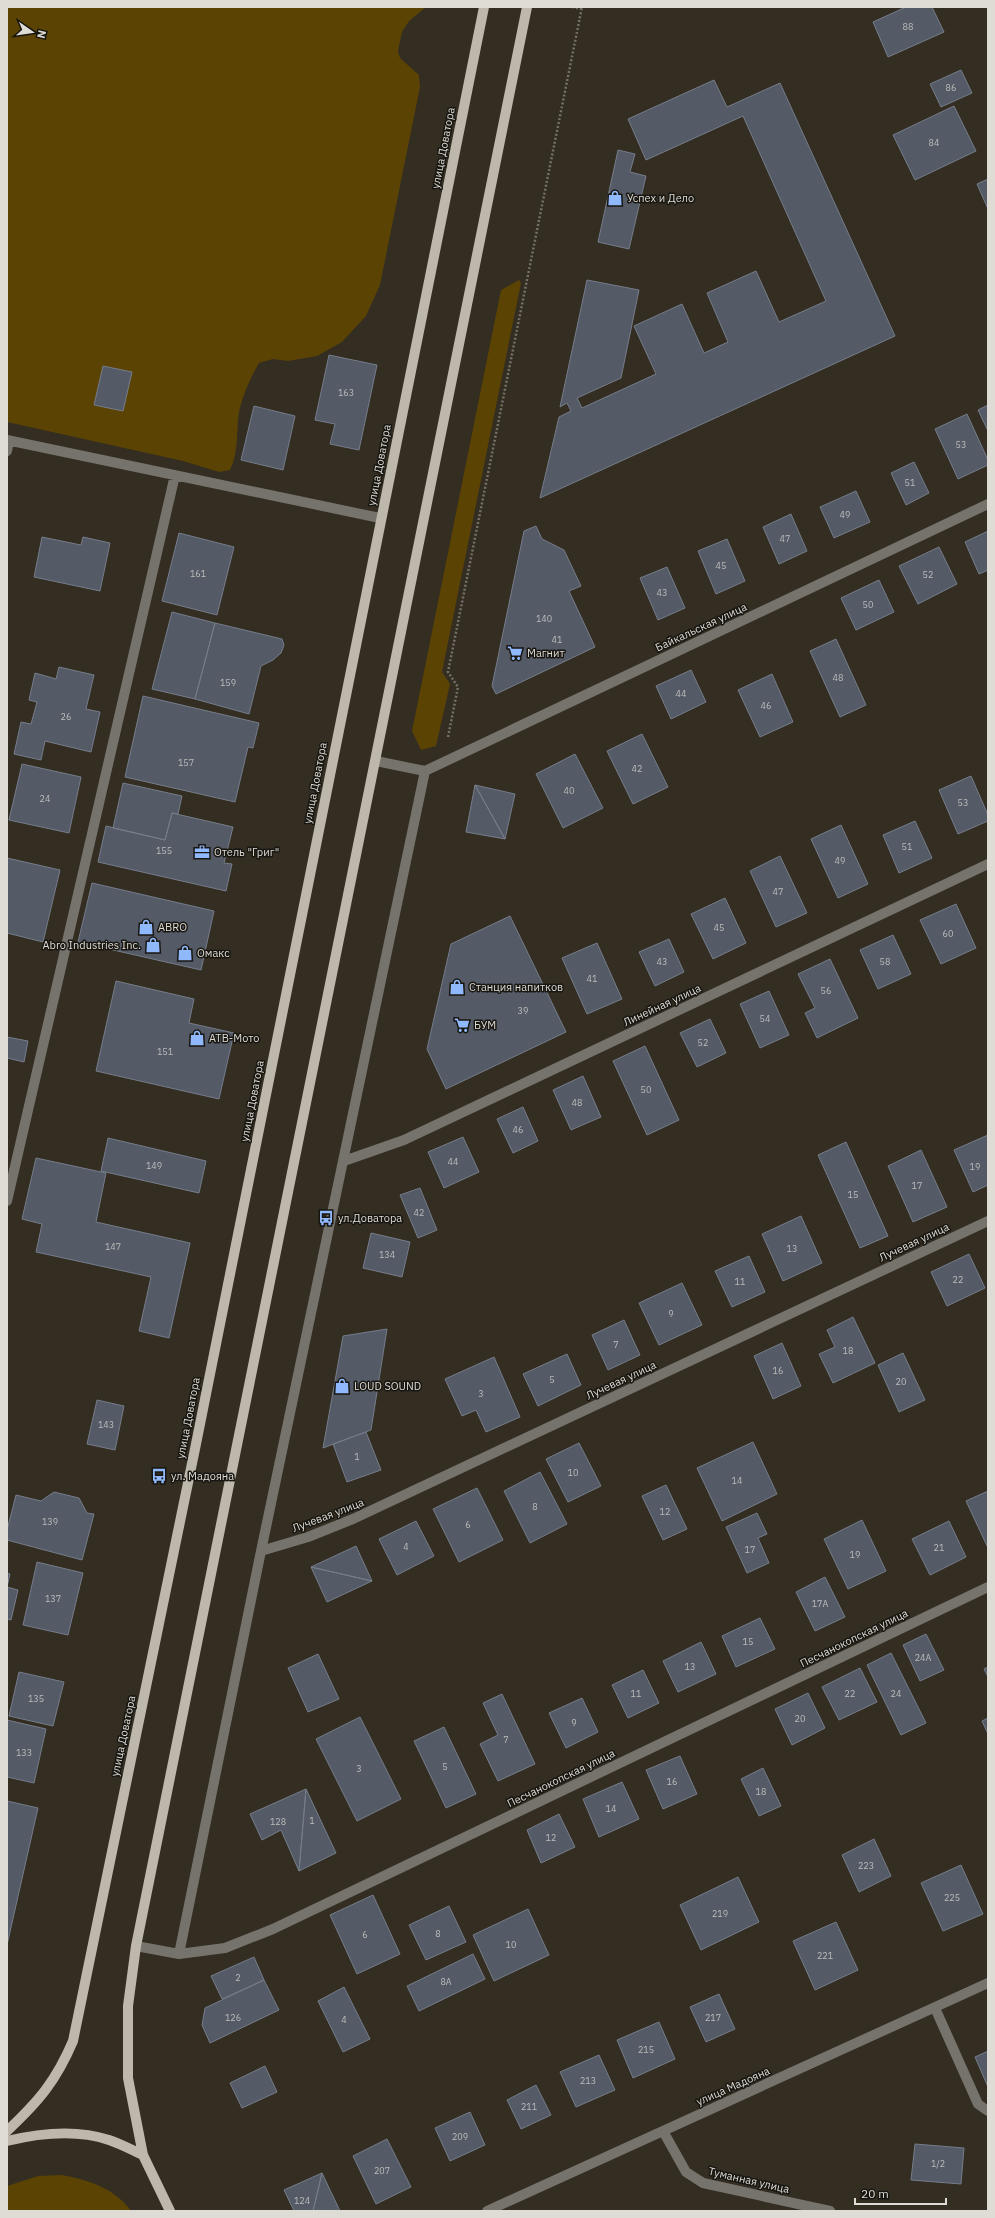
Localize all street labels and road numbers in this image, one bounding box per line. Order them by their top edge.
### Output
street label: улица Доватора [428,106,458,190]
street label: улица Доватора [364,423,394,507]
street label: Байкальская улица [653,600,749,654]
street label: улица Доватора [300,741,330,825]
street label: Линейная улица [621,981,703,1029]
street label: улица Доватора [237,1059,267,1143]
street label: Лучевая улица [877,1220,951,1264]
street label: Лучевая улица [584,1358,658,1402]
street label: улица Доватора [173,1376,203,1460]
street label: Лучевая улица [290,1495,366,1535]
street label: Песчанокопская улица [798,1606,910,1670]
street label: улица Доватора [108,1694,138,1778]
street label: Песчанокопская улица [505,1746,617,1810]
street label: улица Мадояна [694,2063,772,2108]
street label: Туманная улица [707,2164,791,2196]

